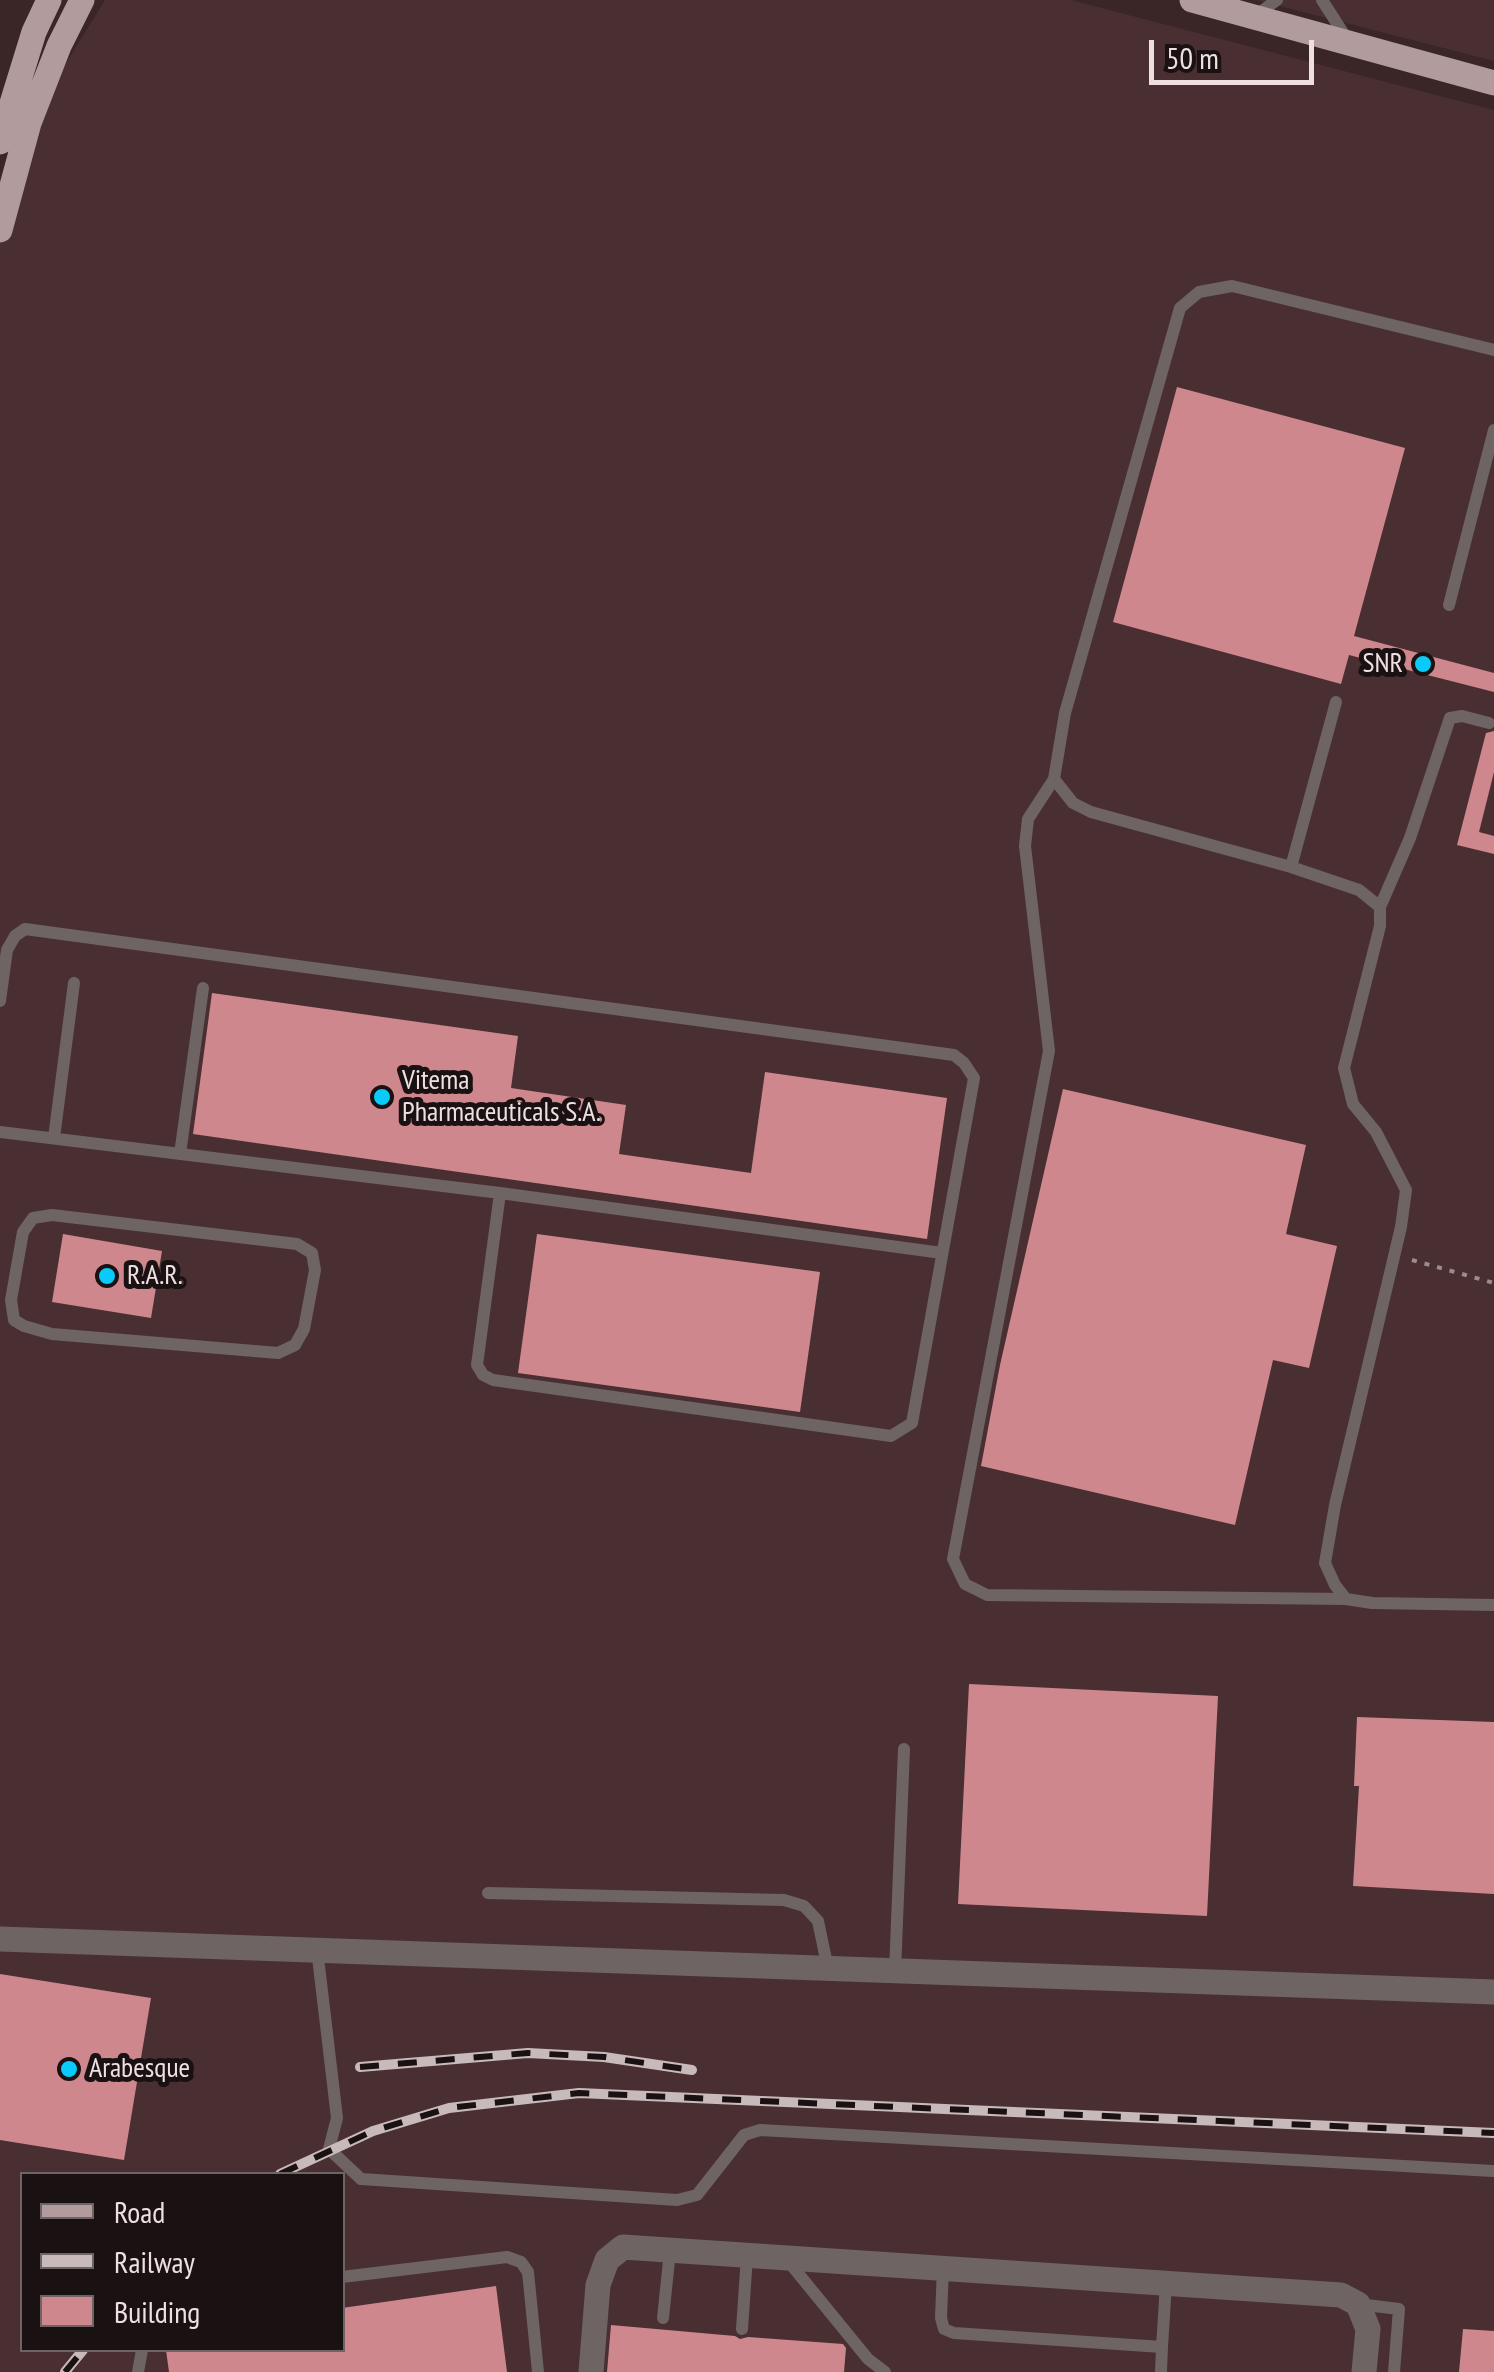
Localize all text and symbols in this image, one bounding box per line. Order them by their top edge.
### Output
scale bar [1154,20,1319,82]
text: 50 m [1166,38,1219,77]
place label: SNR [1363,647,1403,681]
marker: SNR [1412,653,1434,675]
place label: Vitema Pharmaceuticals S.A. [402,1064,601,1130]
marker: Vitema Pharmaceuticals S.A. [371,1086,393,1108]
place label: R.A.R. [127,1259,183,1293]
marker: R.A.R. [96,1265,118,1287]
place label: Arabesque [89,2052,190,2086]
marker: Arabesque [58,2058,80,2080]
legend [20,2172,345,2352]
text: Road [114,2192,165,2231]
text: Railway [114,2242,195,2281]
text: Building [114,2292,200,2331]

